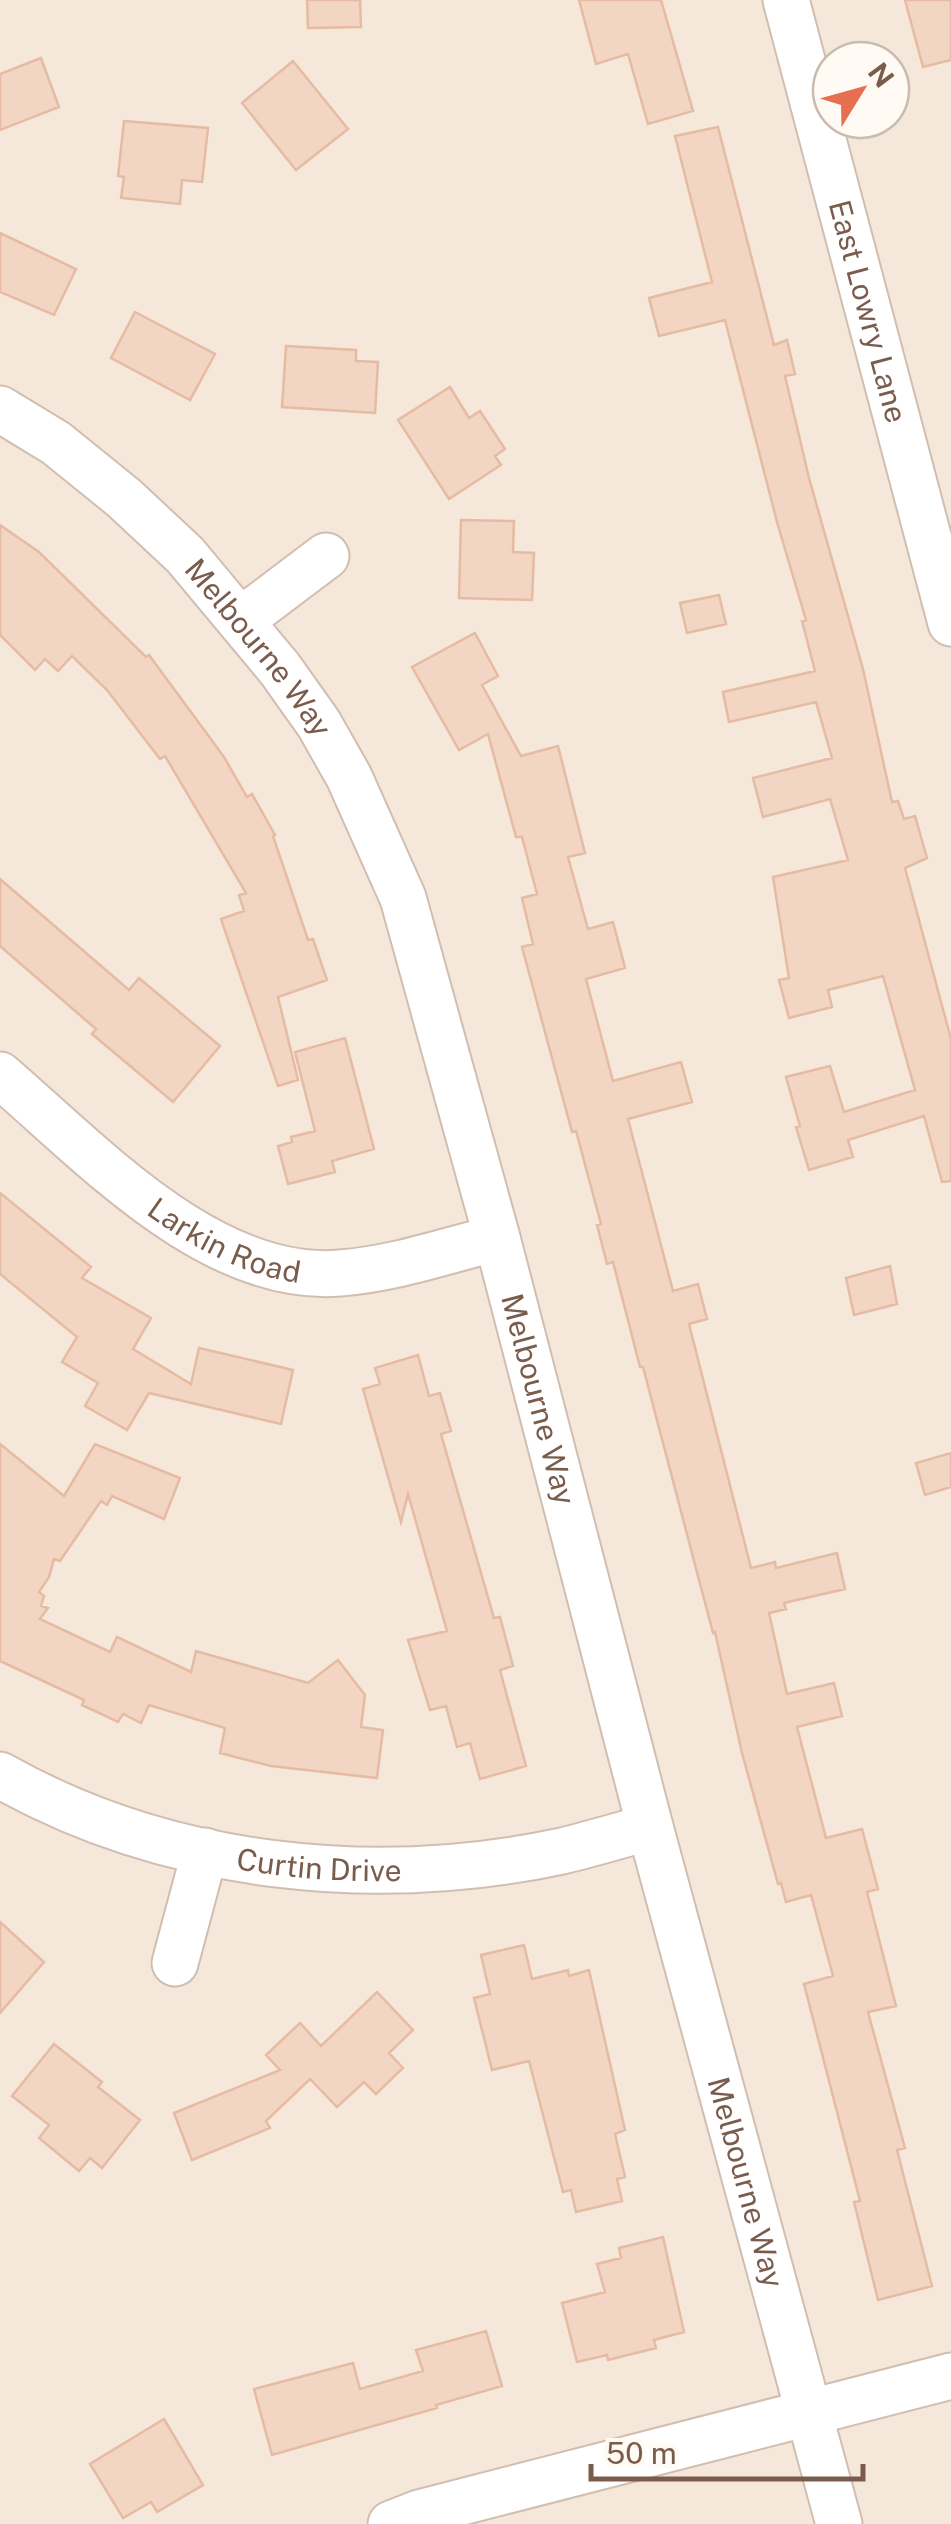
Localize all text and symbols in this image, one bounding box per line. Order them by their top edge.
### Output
north arrow [811,40,911,140]
text: N [862,56,901,93]
street label: East Lowry Lane [822,196,915,426]
street label: Melbourne Way [178,551,340,743]
street label: Larkin Road [141,1190,304,1290]
street label: Melbourne Way [494,1290,584,1509]
street label: Curtin Drive [234,1840,402,1888]
street label: Melbourne Way [701,2073,792,2291]
scale bar [591,2419,864,2481]
text: 50 m [606,2435,677,2471]

